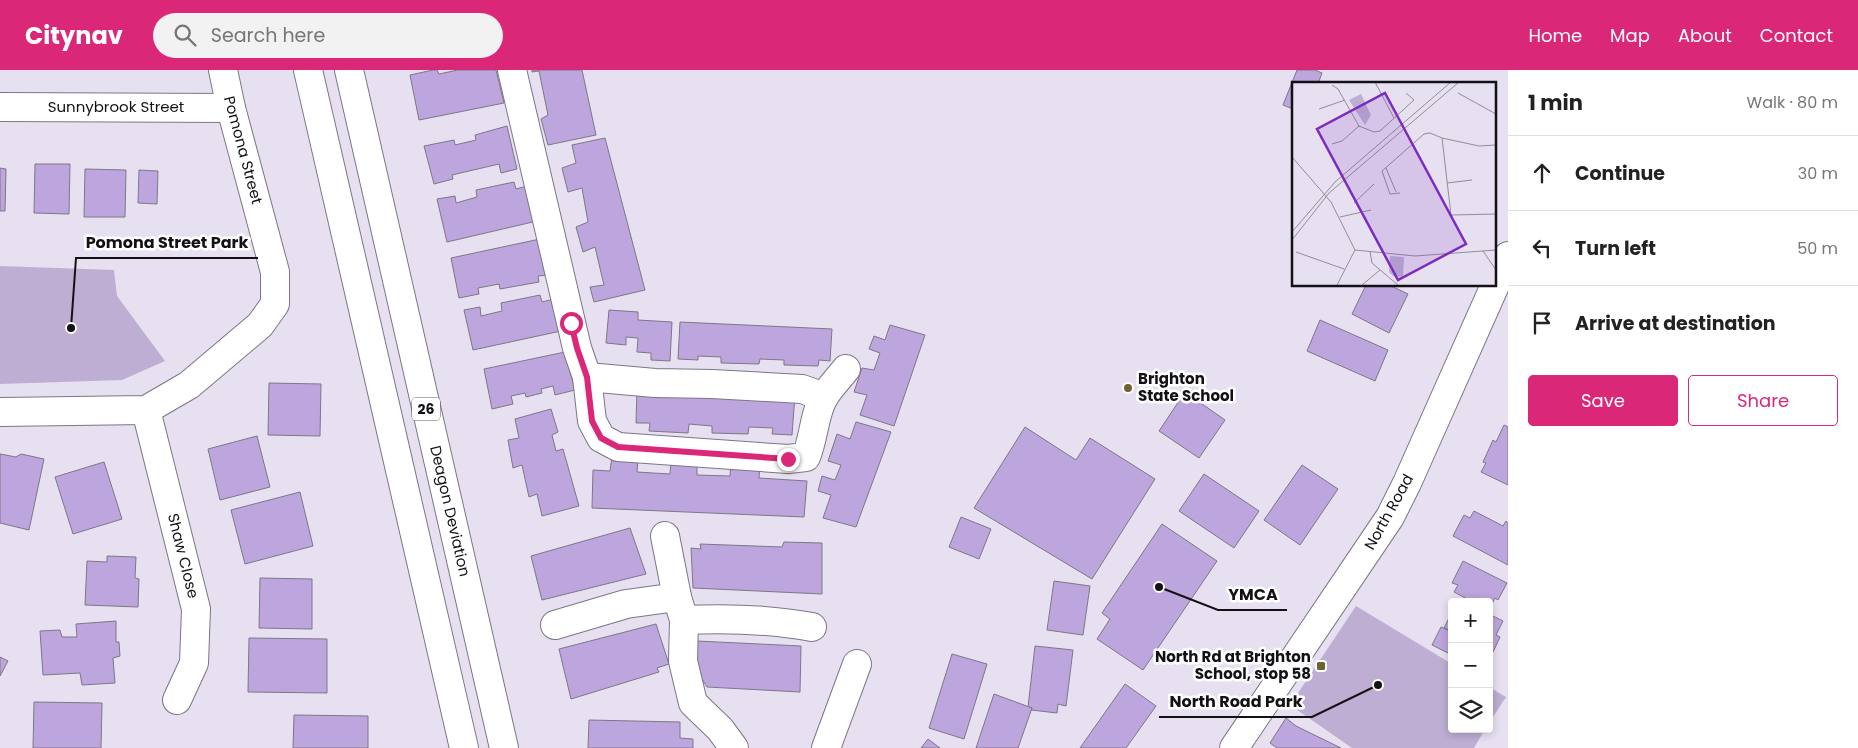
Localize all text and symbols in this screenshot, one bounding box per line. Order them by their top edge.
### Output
search box [153,13,503,58]
text: Citynav [25,19,123,52]
icon: search [171,21,199,49]
text: Search here [211,22,325,49]
text: Home [1528,23,1582,48]
text: Map [1610,23,1650,48]
text: About [1678,23,1732,48]
text: Contact [1760,23,1833,48]
inset map [1292,82,1496,286]
text: 1 min [1528,88,1583,117]
text: Walk · 80 m [1747,91,1838,114]
street label: Pomona Street [219,94,268,206]
street label: Sunnybrook Street [48,96,184,117]
icon: ahead [1528,159,1556,187]
text: Continue [1575,160,1665,187]
text: 30 m [1798,162,1838,185]
callout: Pomona Street Park [76,227,258,258]
text: Pomona Street Park [86,231,248,254]
icon: left [1528,234,1556,262]
text: Turn left [1575,235,1656,262]
text: 50 m [1797,237,1838,260]
icon: arrive [1528,309,1556,337]
text: Arrive at destination [1575,310,1776,337]
route start [560,312,583,335]
place label: Brighton State School [1138,368,1234,406]
button: Save [1528,375,1678,426]
button: Share [1688,375,1838,426]
marker: Brighton State School [1122,382,1134,394]
road number: 26 [412,398,440,420]
street label: Deagon Deviation [425,443,476,578]
route end [777,448,800,471]
street label: North Road [1359,470,1418,554]
street label: Shaw Close [163,511,204,601]
callout: YMCA [1218,579,1287,610]
text: YMCA [1228,583,1278,606]
map controls [1448,598,1493,733]
button: + [1448,598,1493,643]
button: − [1448,643,1493,688]
place label: North Rd at Brighton School, stop 58 [1155,646,1311,684]
marker: North Rd at Brighton School, stop 58 [1315,660,1327,672]
callout: North Road Park [1159,686,1312,717]
button: layers [1448,688,1493,733]
text: North Road Park [1169,690,1303,713]

